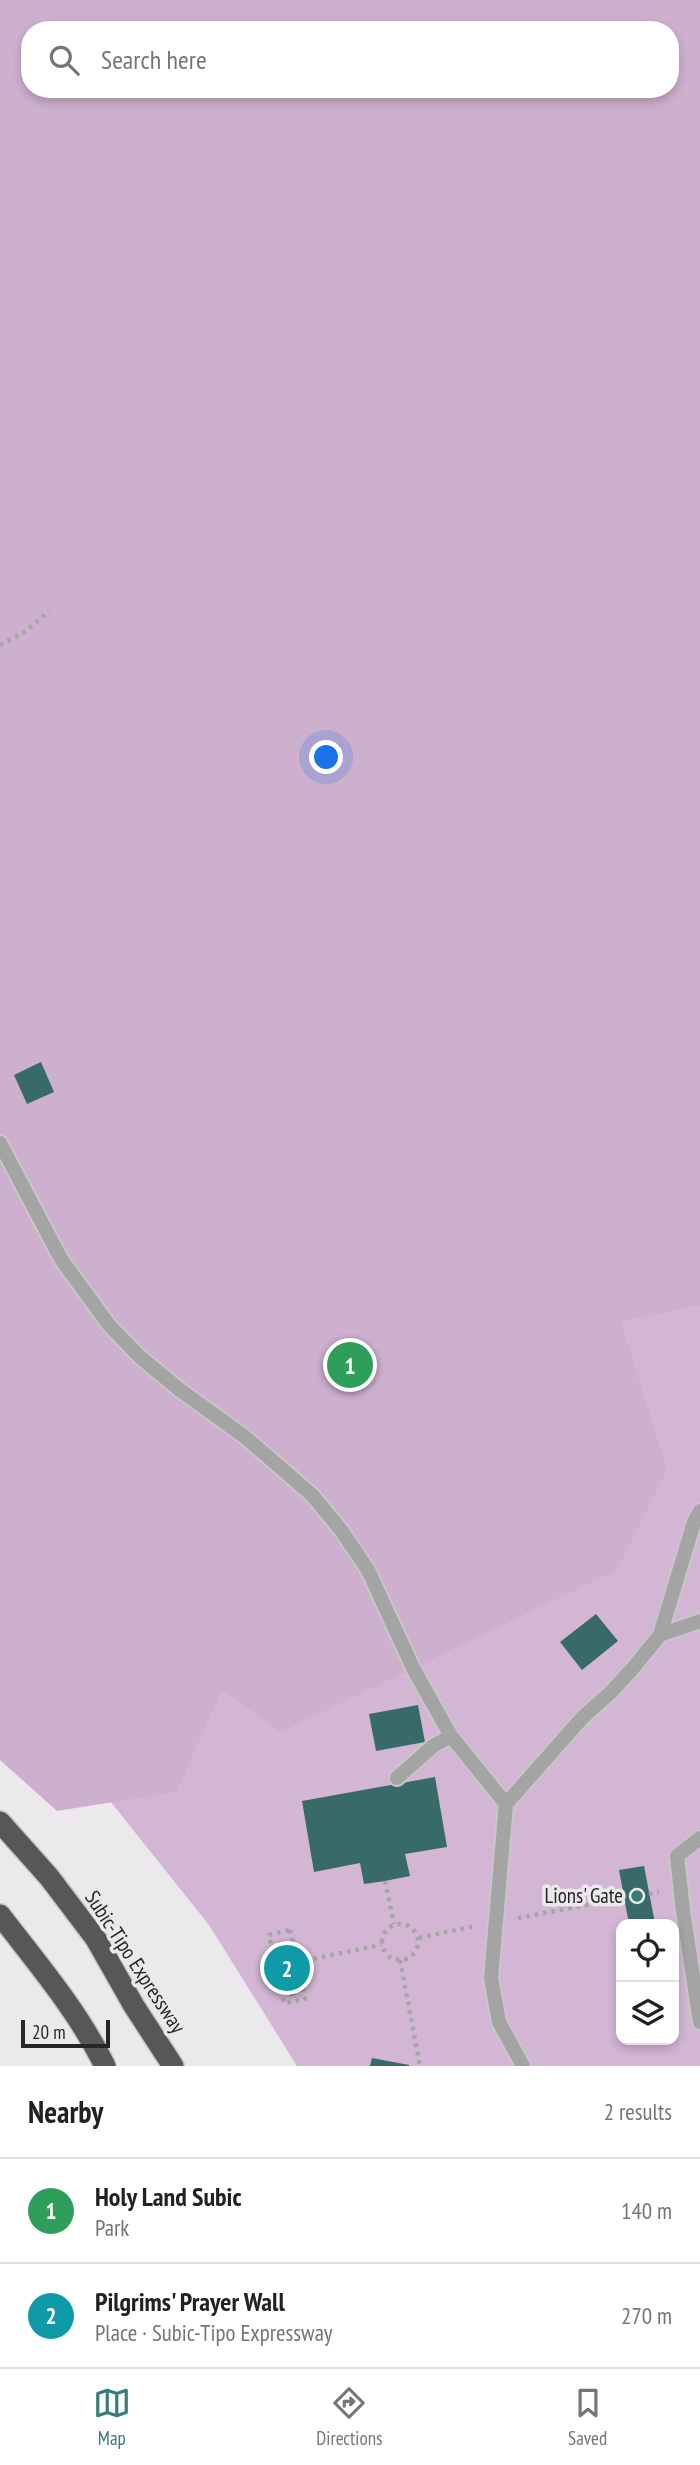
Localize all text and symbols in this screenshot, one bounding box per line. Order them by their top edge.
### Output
search box [21,21,679,98]
icon: search [45,41,83,79]
text: Search here [101,43,207,76]
your location [309,740,343,774]
pin: 1 [327,1339,373,1391]
place label: Lions' Gate [544,1882,623,1909]
street label: Subic-Tipo Expressway [79,1885,192,2038]
marker: Lions' Gate [629,1888,645,1904]
map controls [616,1919,679,2045]
button: locate [616,1919,679,1982]
pin: 2 [264,1942,310,1994]
button: layers [616,1982,679,2045]
scale bar [21,2017,110,2049]
text: 20 m [32,2020,66,2044]
text: Nearby [28,2092,103,2131]
text: 2 results [604,2097,672,2126]
text: Holy Land Subic [95,2180,242,2213]
text: 1 [46,2196,57,2225]
text: 140 m [621,2196,672,2225]
text: Park [95,2213,129,2242]
text: Pilgrims' Prayer Wall [95,2285,285,2318]
text: 2 [46,2301,57,2330]
text: 270 m [621,2301,672,2330]
text: Place · Subic-Tipo Expressway [95,2318,333,2347]
tab: Map [93,2384,131,2450]
tab: Directions [316,2384,382,2450]
tab: Saved [568,2384,607,2450]

